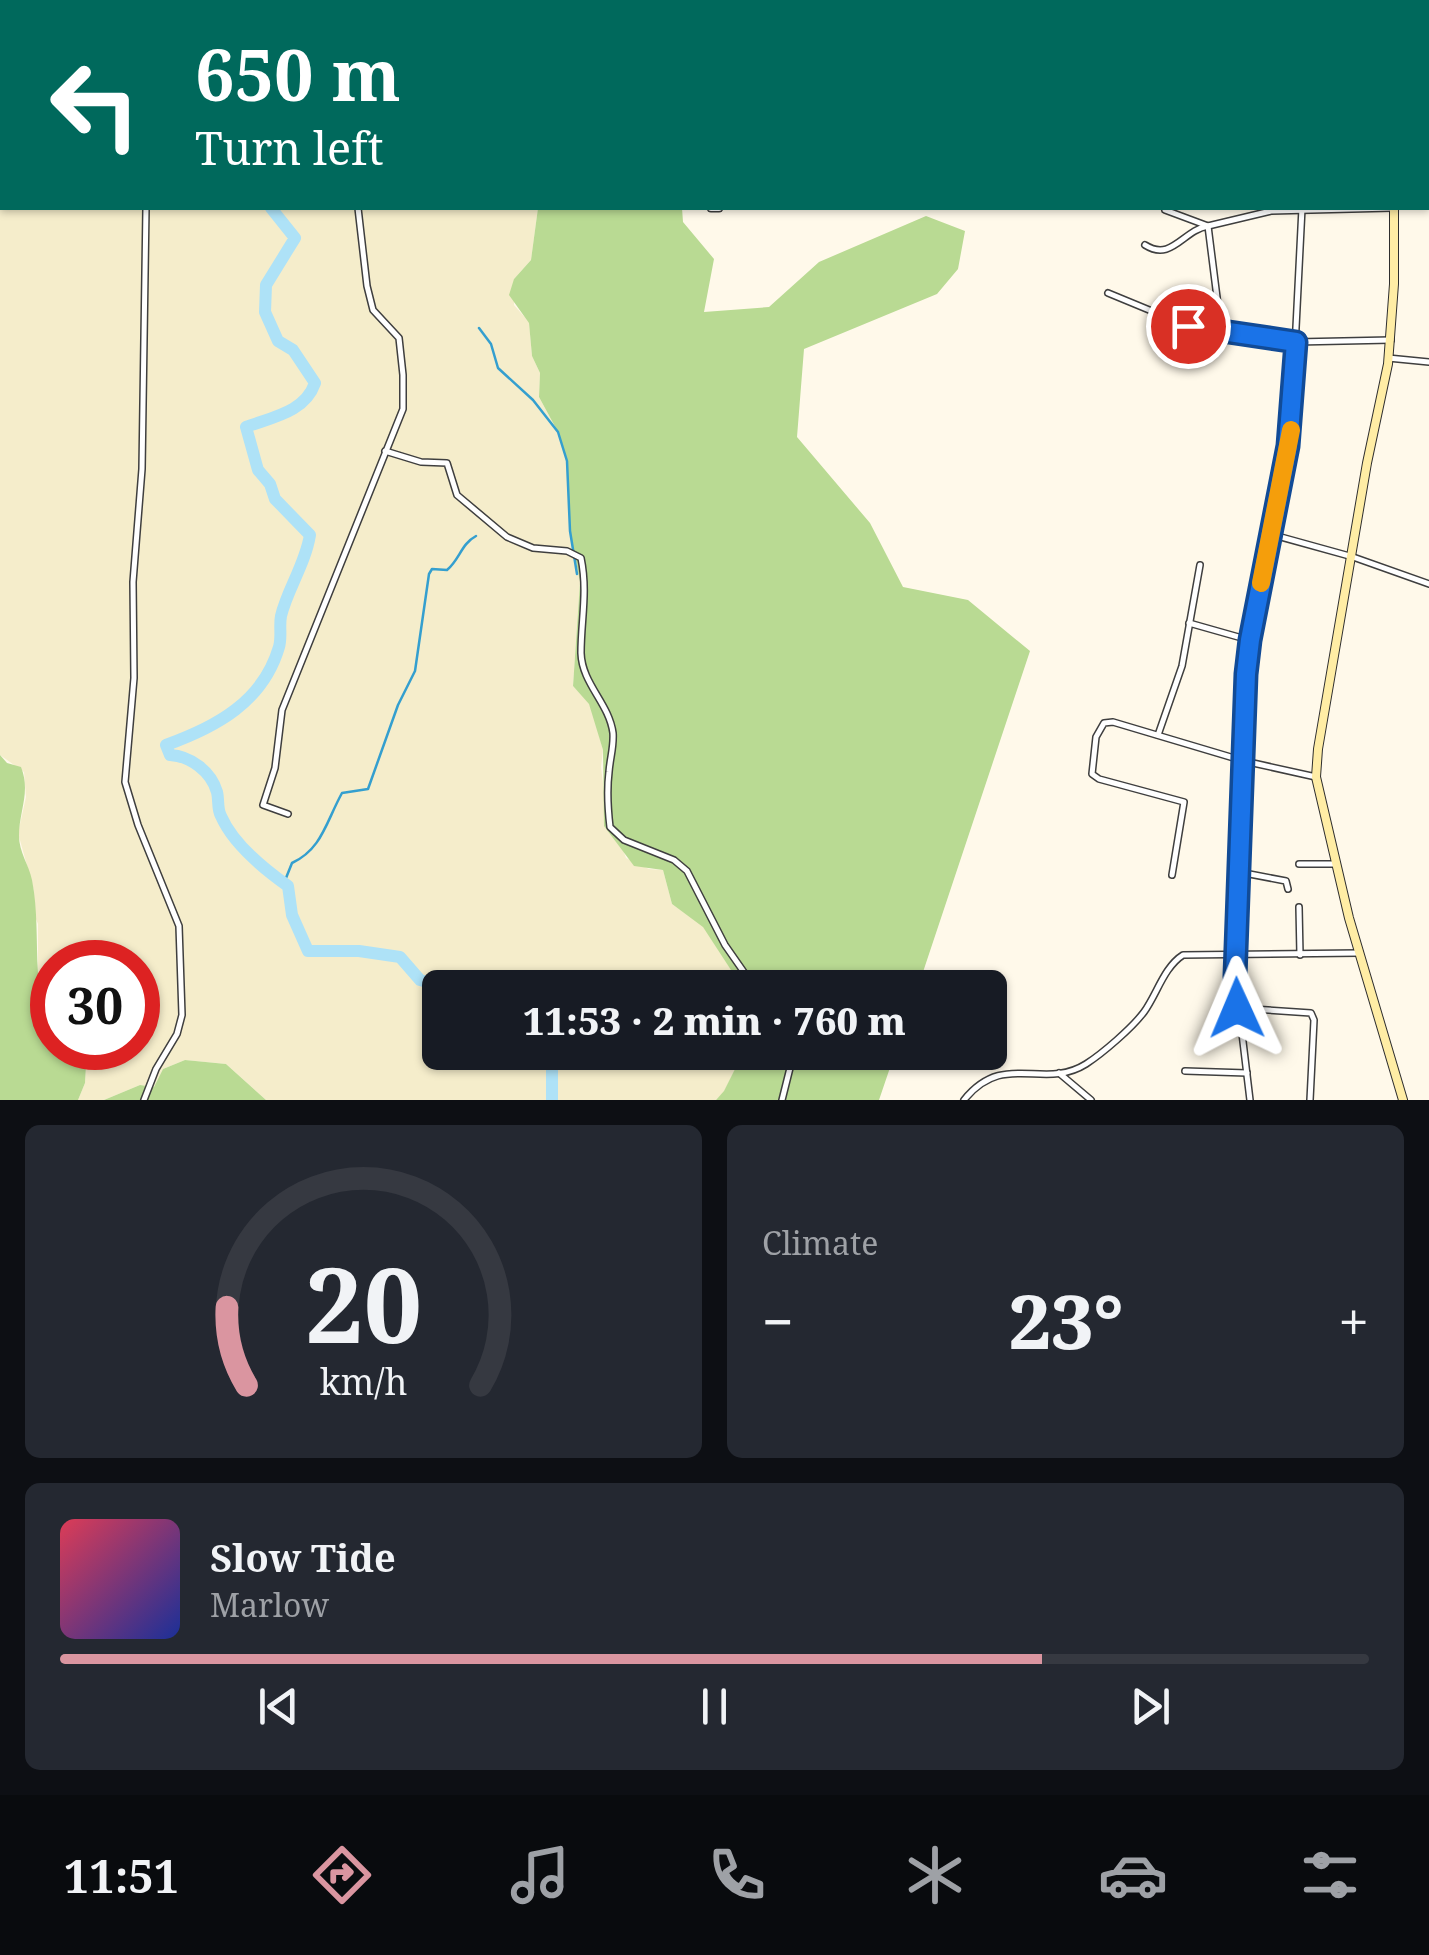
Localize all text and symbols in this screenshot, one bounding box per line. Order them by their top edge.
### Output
text: 650 m [195,26,401,122]
icon: left [30,40,160,170]
text: Turn left [195,117,384,178]
pin [1146,284,1231,369]
icon: arrive [1161,299,1216,354]
speed limit sign: 30 [30,940,160,1070]
position arrow [1185,956,1289,1060]
text: 11:53 · 2 min · 760 m [523,994,906,1046]
text: Climate [762,1221,878,1264]
text: 20 [305,1232,422,1373]
text: 23° [1009,1269,1124,1371]
text: − [762,1283,794,1358]
text: + [1338,1283,1369,1358]
text: km/h [320,1357,407,1405]
text: Slow Tide [210,1531,396,1583]
text: Marlow [210,1583,329,1626]
icon: previous [251,1679,306,1734]
icon: pause [687,1679,742,1734]
icon: next [1123,1679,1178,1734]
icon: directions [307,1840,377,1910]
icon: music [505,1840,575,1910]
icon: phone [702,1840,772,1910]
icon: climate [900,1840,970,1910]
icon: car [1098,1840,1168,1910]
icon: filters [1295,1840,1365,1910]
text: 11:51 [64,1845,179,1906]

